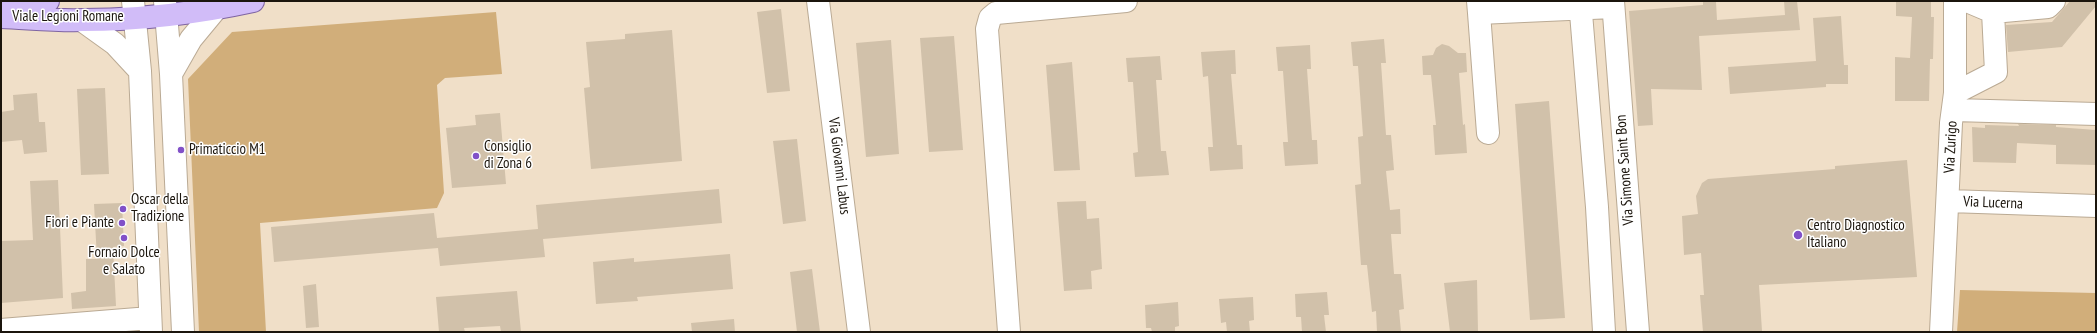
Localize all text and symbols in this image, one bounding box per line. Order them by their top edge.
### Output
street label: Viale Legioni Romane [12,8,124,26]
street label: Via Simone Saint Bon [1612,114,1638,226]
street label: Via Giovanni Labus [824,116,854,216]
street label: Via Zurigo [1941,120,1961,174]
place label: Consiglio di Zona 6 [484,138,532,173]
place label: Primaticcio M1 [189,141,266,159]
marker: Primaticcio M1 [176,145,186,155]
marker: Consiglio di Zona 6 [471,151,481,161]
place label: Oscar della Tradizione [131,191,189,226]
street label: Via Lucerna [1963,193,2023,213]
marker: Oscar della Tradizione [118,204,128,214]
place label: Fiori e Piante [45,214,114,232]
place label: Centro Diagnostico Italiano [1807,217,1905,252]
marker: Fiori e Piante [117,218,127,228]
marker: Centro Diagnostico Italiano [1792,229,1804,241]
marker: Fornaio Dolce e Salato [119,233,129,243]
place label: Fornaio Dolce e Salato [88,244,160,279]

